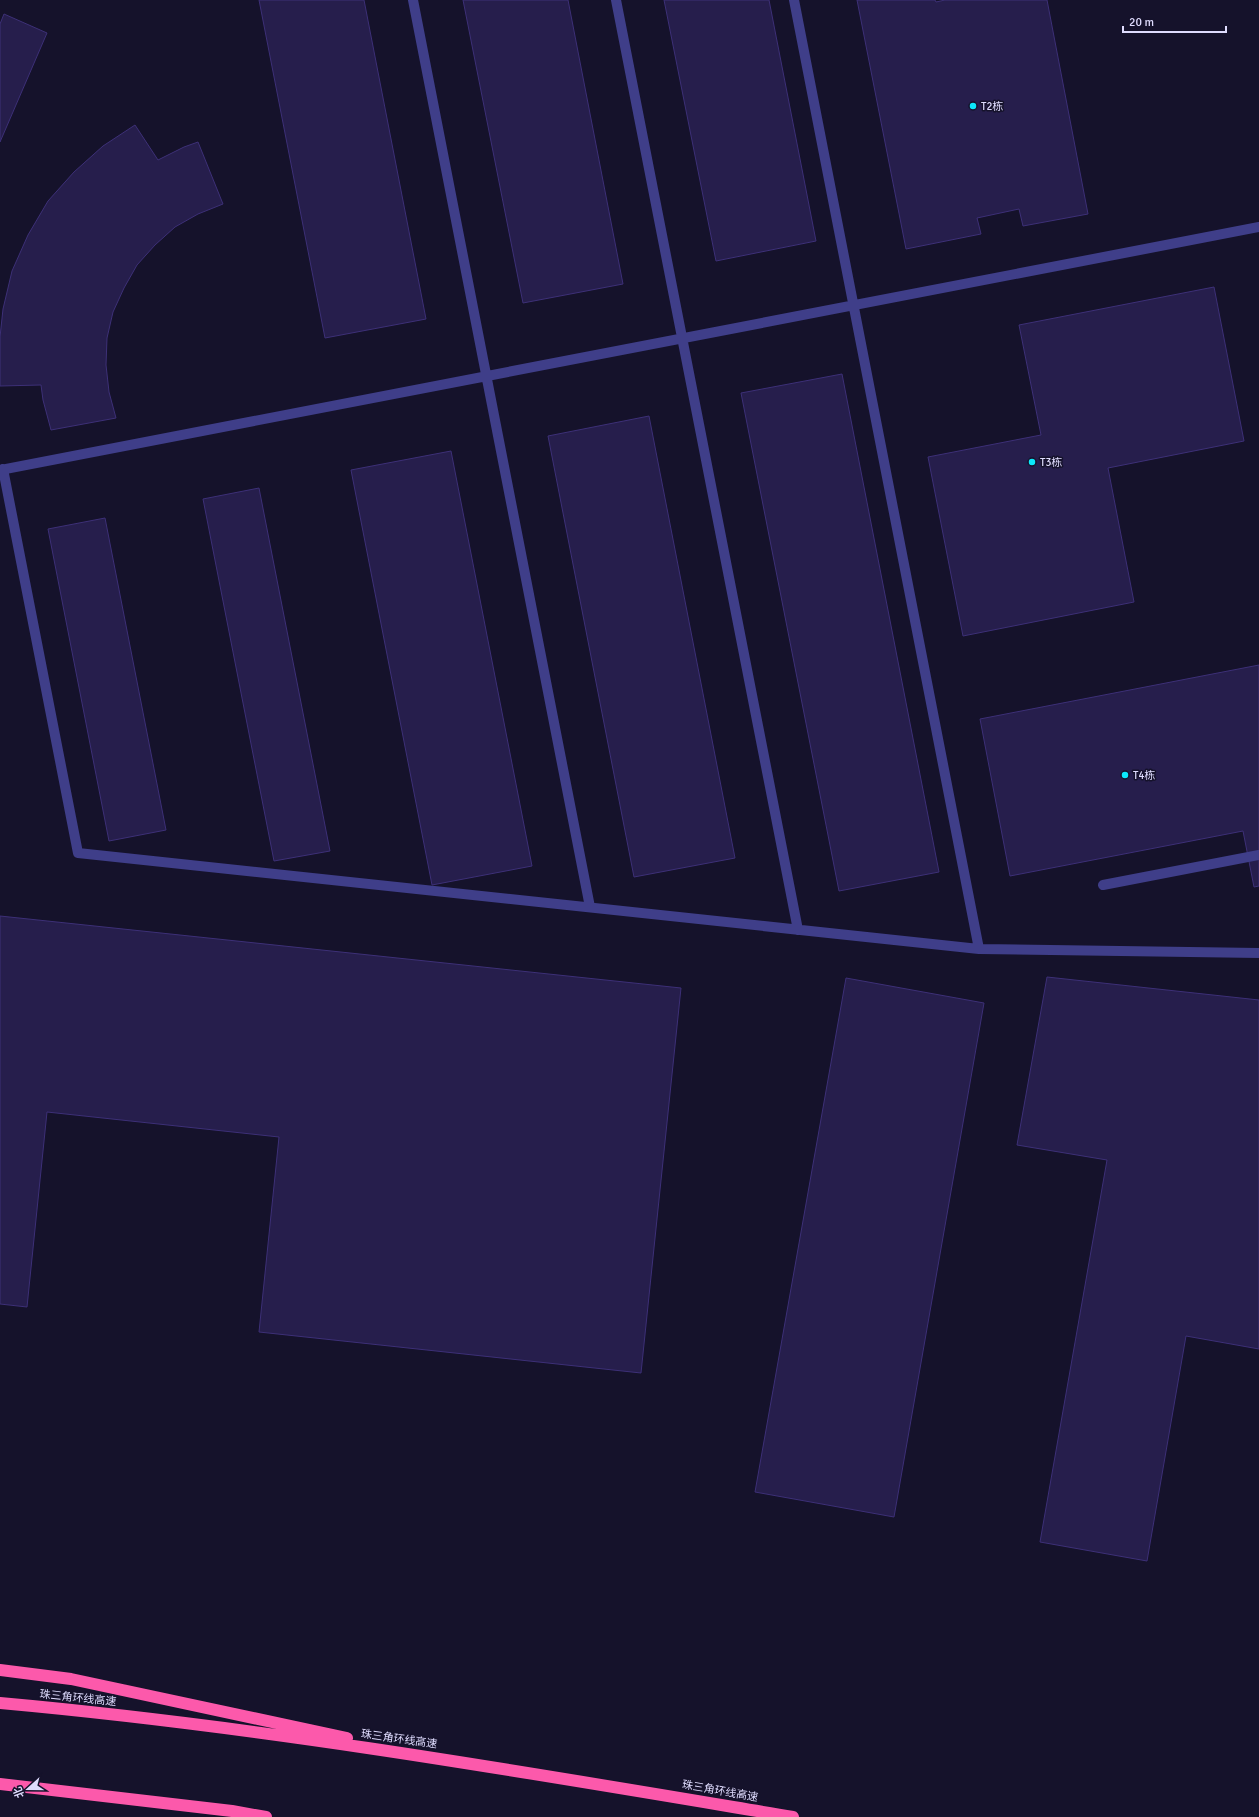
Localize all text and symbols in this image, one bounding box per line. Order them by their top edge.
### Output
scale bar [1123,8,1226,34]
text: 20 m [1129,15,1154,30]
place label: T2栋 [981,100,1003,113]
marker: T2栋 [968,101,978,111]
place label: T3栋 [1040,456,1062,469]
marker: T3栋 [1027,457,1037,467]
place label: T4栋 [1133,769,1155,782]
marker: T4栋 [1120,770,1130,780]
street label: 珠三角环线高速 [39,1688,117,1708]
street label: 珠三角环线高速 [360,1727,438,1751]
north arrow [8,1769,48,1809]
street label: 珠三角环线高速 [681,1778,759,1804]
text: 北 [11,1785,27,1800]

